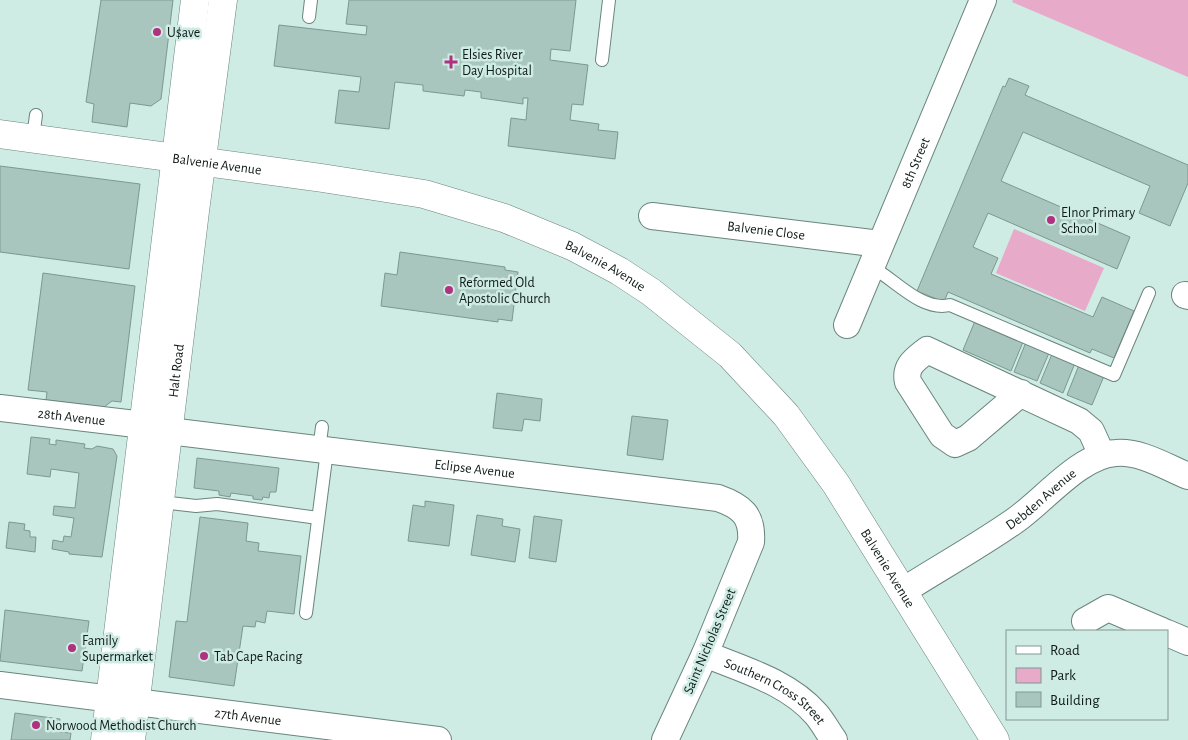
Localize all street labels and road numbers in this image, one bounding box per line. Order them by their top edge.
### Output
street label: 8th Street [899,135,933,191]
street label: Balvenie Avenue [171,152,262,178]
street label: Balvenie Close [726,219,806,243]
street label: Balvenie Avenue [563,238,648,294]
street label: Halt Road [166,343,187,398]
street label: 28th Avenue [37,406,106,428]
street label: Eclipse Avenue [434,457,515,481]
street label: Debden Avenue [1004,466,1079,533]
street label: Balvenie Avenue [858,527,917,610]
street label: Saint Nicholas Street [681,586,739,696]
street label: Southern Cross Street [722,656,828,728]
street label: 27th Avenue [214,706,282,728]

